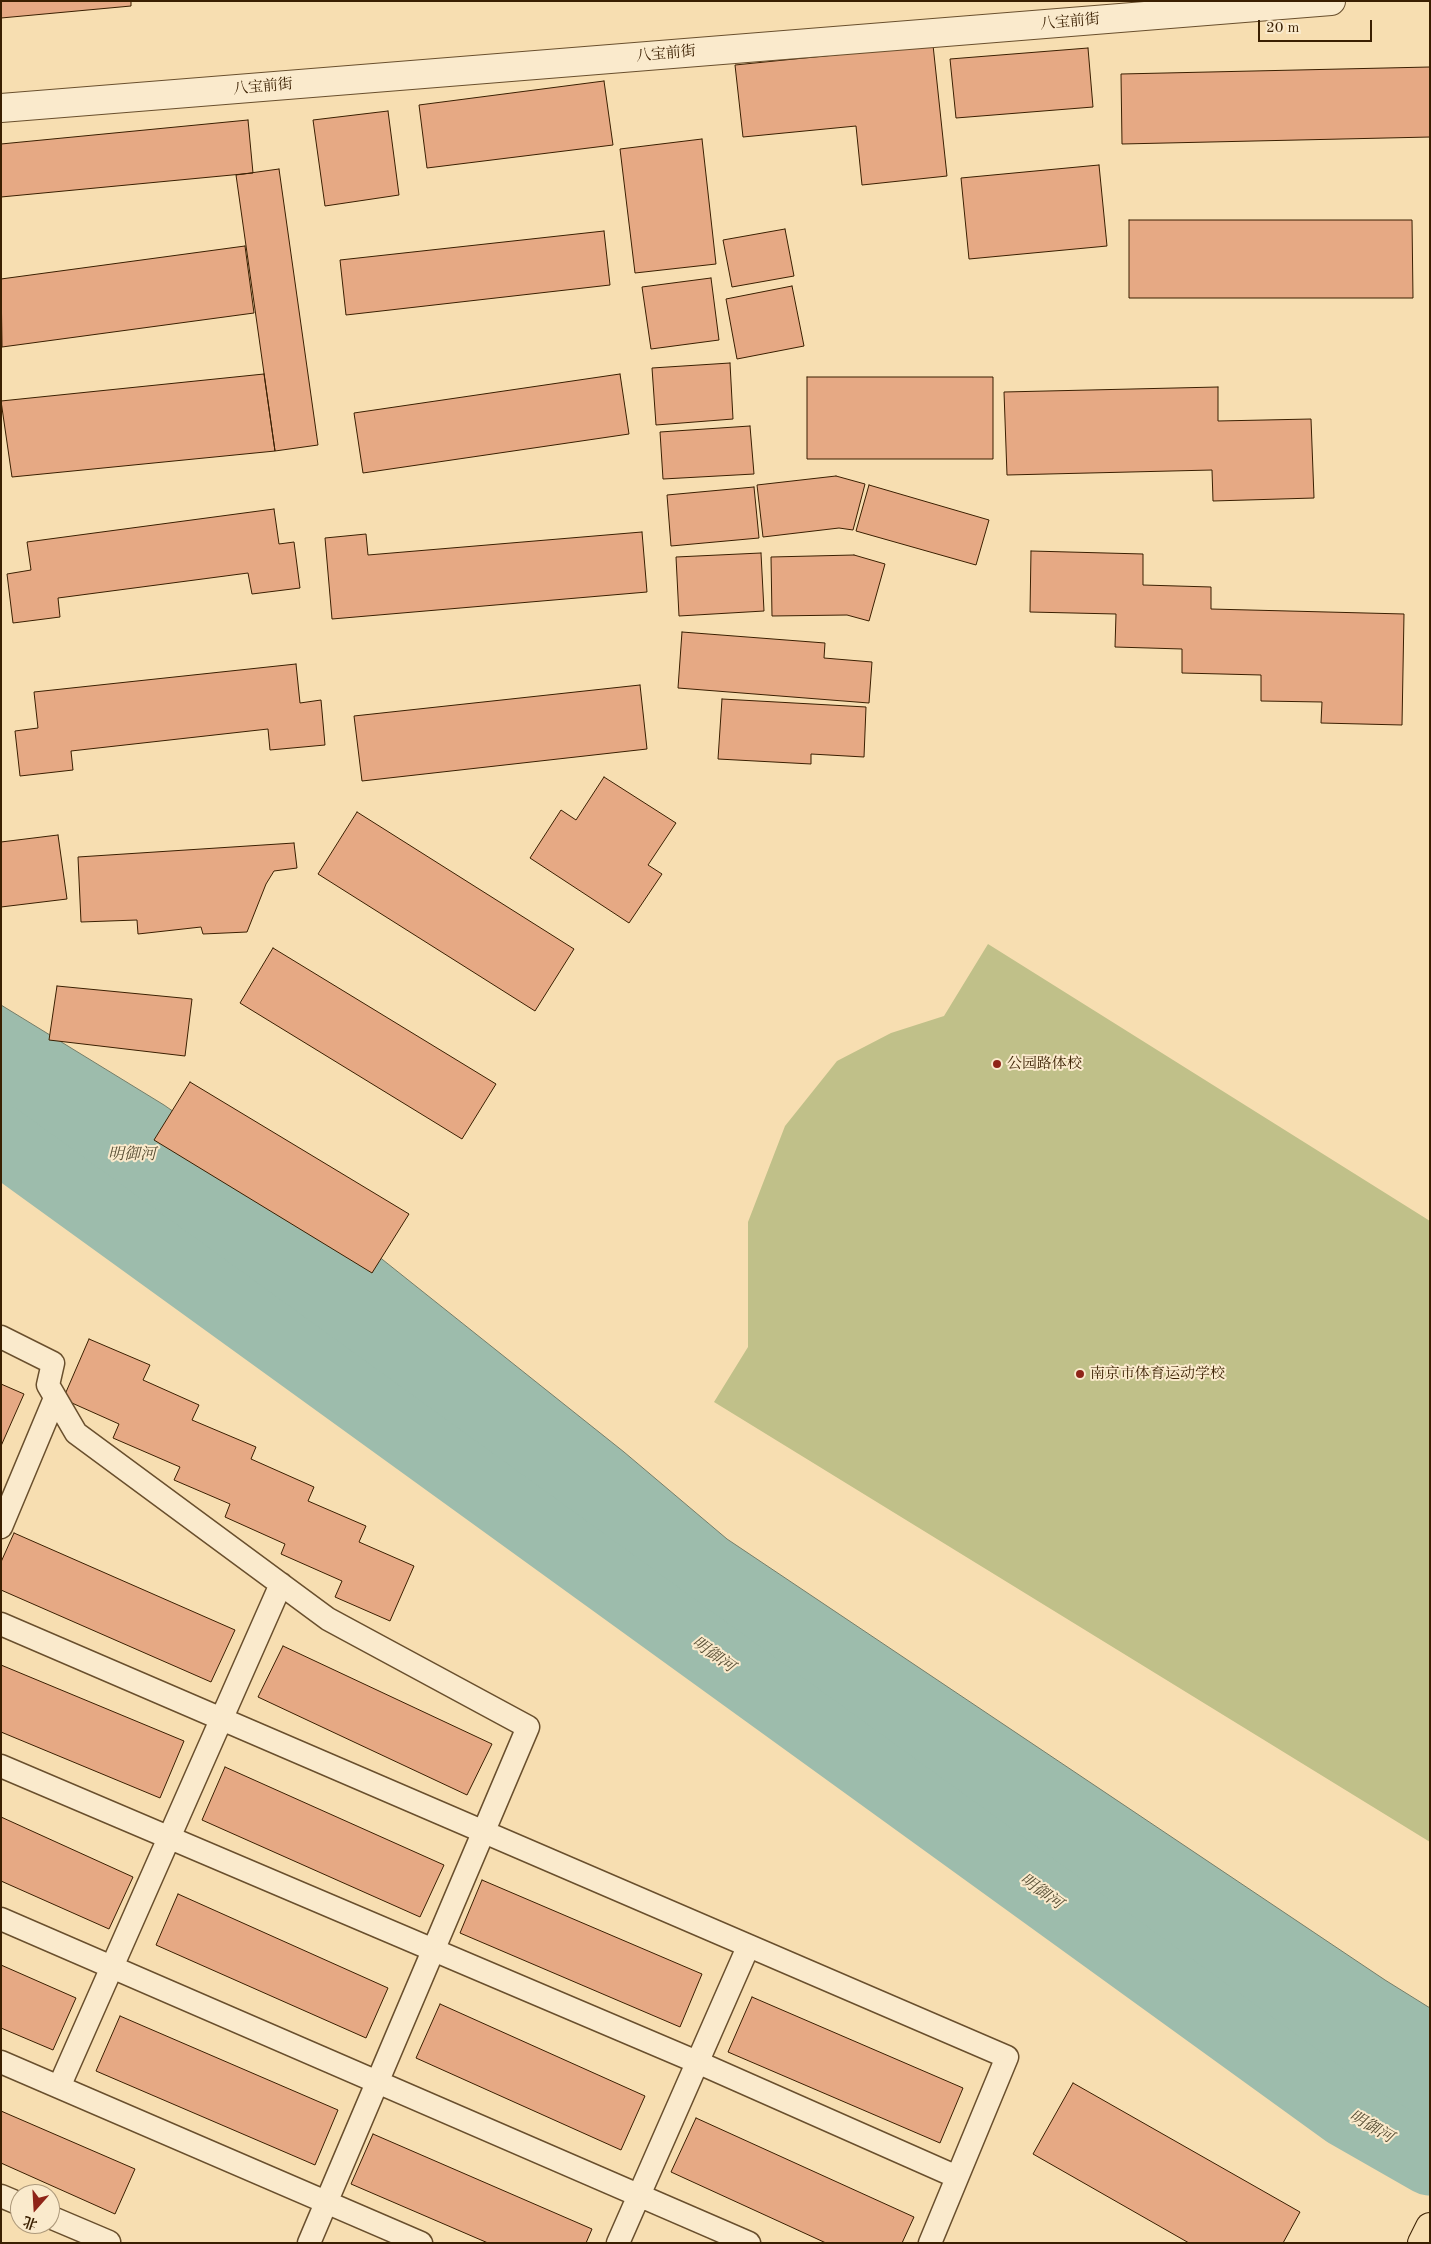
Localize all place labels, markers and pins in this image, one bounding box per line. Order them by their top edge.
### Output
place label: 公园路体校 [1007,1055,1082,1073]
marker: 公园路体校 [991,1058,1003,1070]
place label: 南京市体育运动学校 [1090,1365,1225,1383]
marker: 南京市体育运动学校 [1074,1368,1086,1380]

